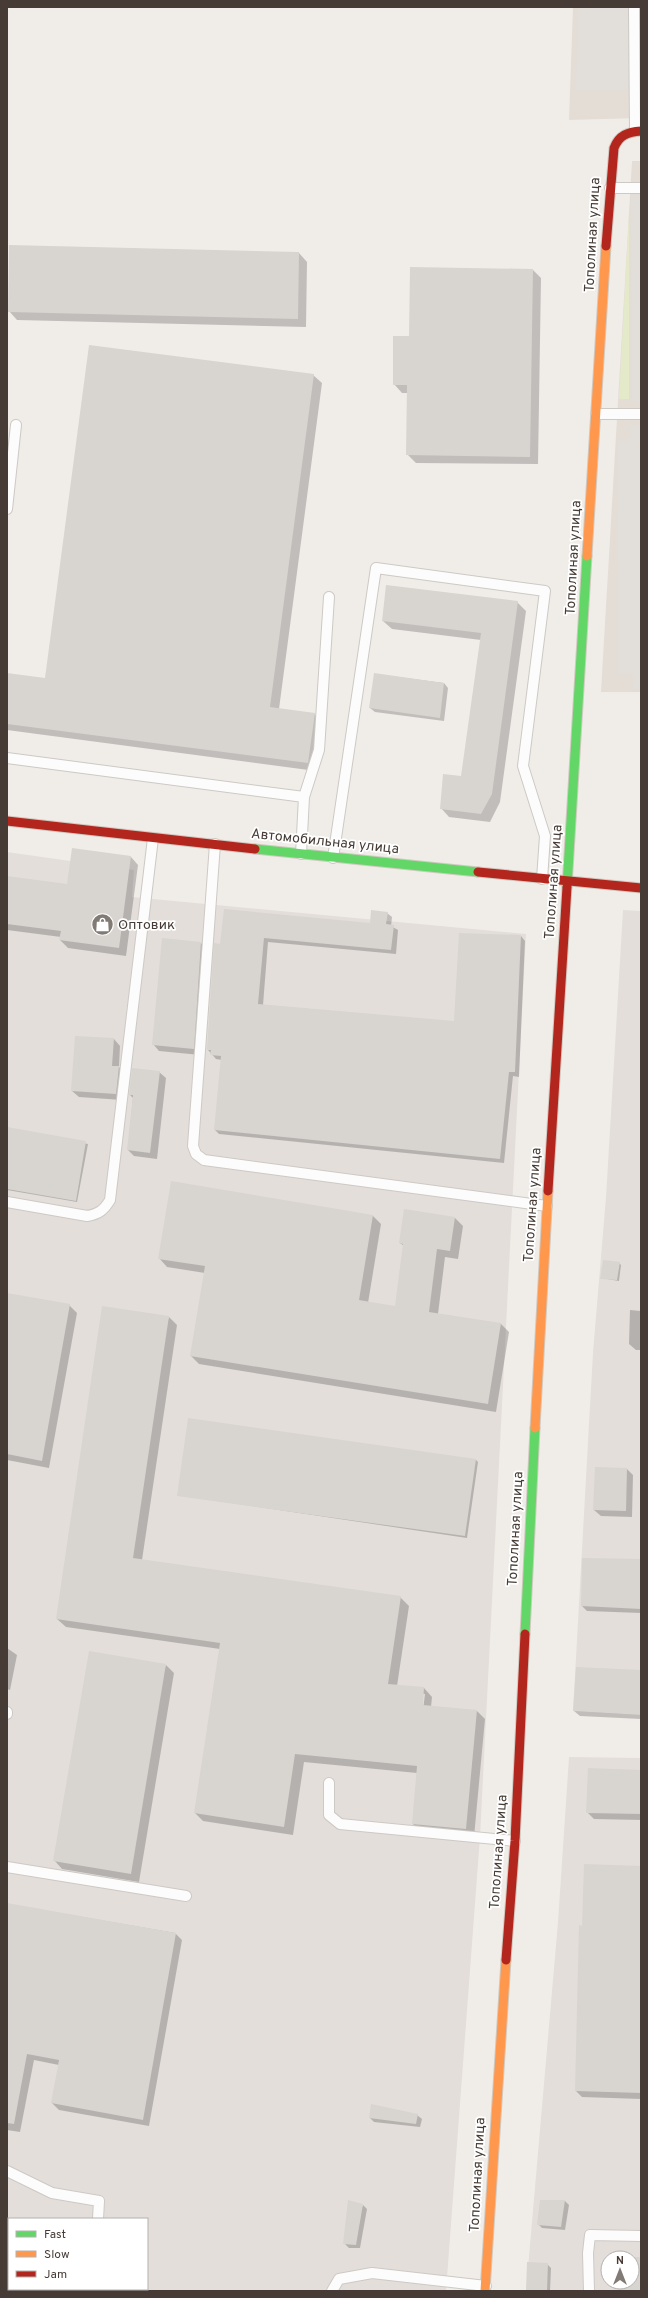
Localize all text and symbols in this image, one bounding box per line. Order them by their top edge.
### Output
street label: Тополиная улица [582,177,604,293]
street label: Тополиная улица [563,500,585,616]
street label: Тополиная улица [542,824,566,940]
street label: Автомобильная улица [250,826,400,858]
shop icon: Оптовик [90,912,116,938]
place label: Оптовик [118,917,175,934]
street label: Тополиная улица [521,1147,545,1263]
street label: Тополиная улица [505,1471,527,1587]
street label: Тополиная улица [487,1794,511,1910]
street label: Тополиная улица [467,2117,489,2233]
legend [8,2218,148,2290]
text: Fast [44,2227,66,2243]
text: Slow [44,2247,70,2263]
north arrow [600,2250,640,2290]
text: N [616,2254,624,2268]
text: Jam [44,2267,67,2283]

